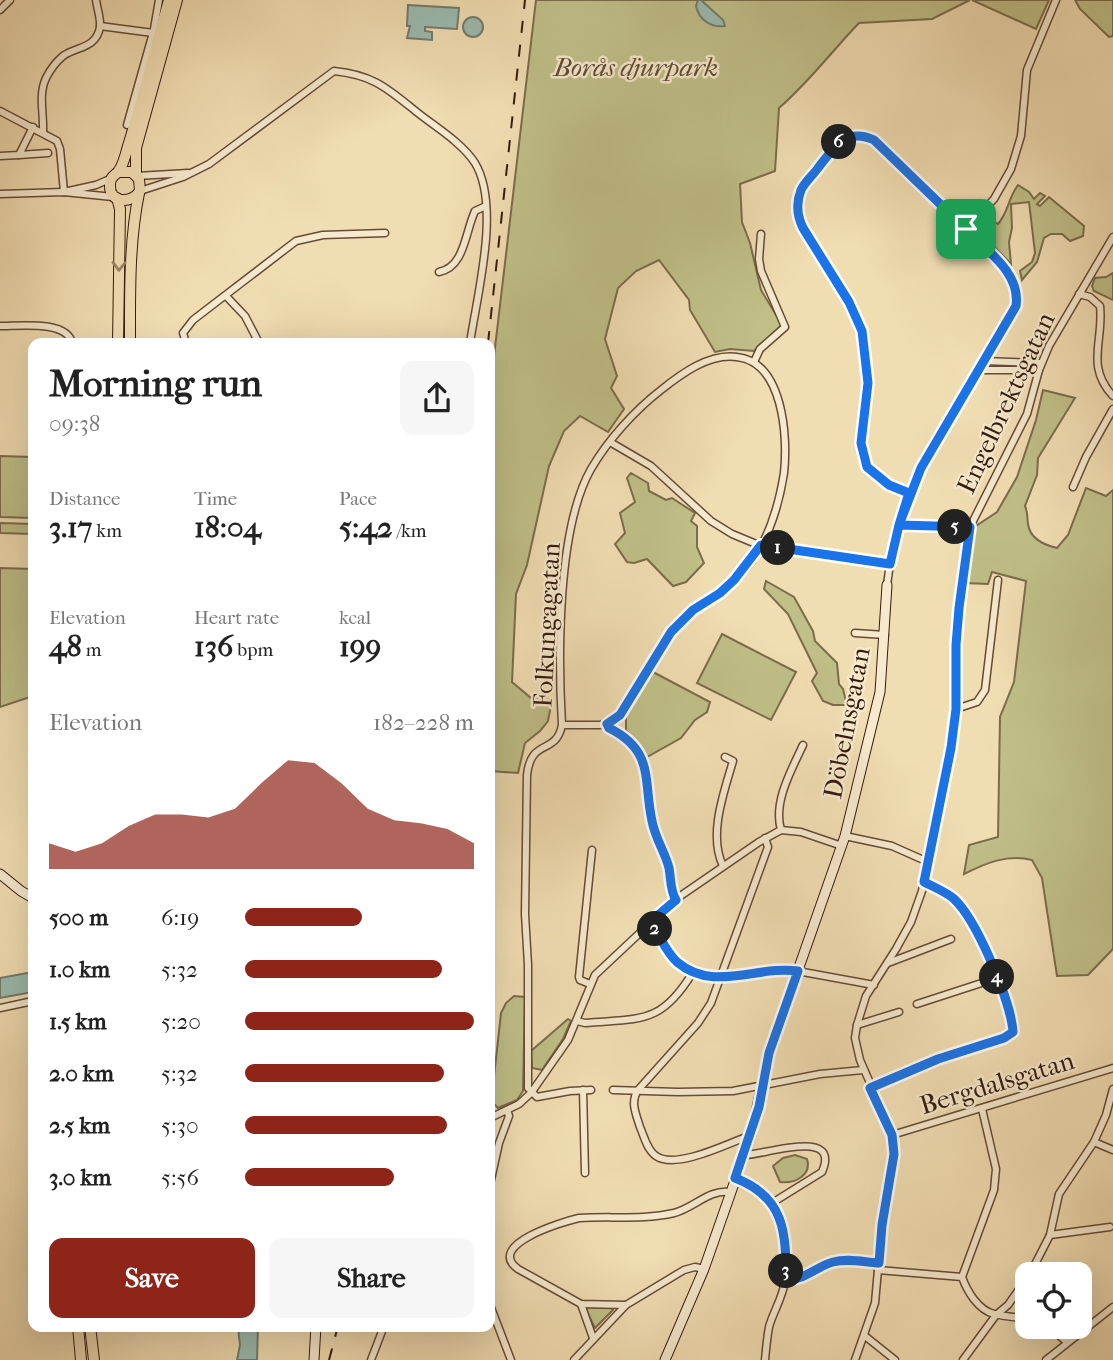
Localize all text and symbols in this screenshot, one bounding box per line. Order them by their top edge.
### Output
park label: Borås djurpark [552,52,718,83]
pin: 6 [822,124,856,160]
text: 6 [833,130,844,152]
pin [936,199,996,259]
icon: arrive [947,210,985,248]
one-way arrow [111,261,127,272]
street label: Engelbrektsgatan [950,307,1062,499]
text: Morning run [49,361,262,406]
button: share [400,361,474,435]
text: 09:38 [49,410,100,437]
text: Distance [49,488,120,510]
text: Time [194,488,237,510]
text: Pace [339,488,377,510]
text: 3.17 [49,510,92,545]
text: 18:04 [194,510,261,545]
text: 5:42 [339,510,392,545]
pin: 5 [937,510,972,544]
text: 5 [950,515,959,537]
text: km [92,520,122,542]
text: /km [392,520,427,542]
pin: 1 [760,530,796,566]
text: 1 [774,536,781,558]
street label: Folkungagatan [527,542,567,708]
text: Elevation [49,607,126,629]
text: Heart rate [194,607,279,629]
text: kcal [339,607,371,629]
text: 48 [49,629,82,664]
text: 136 [194,629,233,664]
text: 199 [339,629,381,664]
text: m [82,639,102,661]
text: bpm [233,639,273,661]
street label: Döbelnsgatan [817,645,877,801]
text: Elevation [49,709,142,736]
text: 182–228 m [373,709,474,736]
text: 500 m [49,904,108,931]
text: 6:19 [161,904,199,931]
pin: 2 [638,912,672,946]
text: 2 [650,917,659,939]
text: 1.0 km [49,956,110,983]
text: 5:32 [161,956,198,983]
pin: 4 [979,960,1014,995]
text: 4 [991,965,1002,987]
text: 1.5 km [49,1008,107,1035]
text: 5:20 [161,1008,201,1035]
street label: Bergdalsgatan [916,1045,1078,1121]
text: 2.0 km [49,1060,114,1087]
text: 5:32 [161,1060,198,1087]
text: 2.5 km [49,1112,110,1139]
text: 5:30 [161,1112,199,1139]
text: 3.0 km [49,1164,111,1191]
text: 5:56 [161,1164,199,1191]
button: Save [49,1238,255,1318]
button: Share [269,1238,474,1318]
pin: 3 [768,1254,804,1288]
text: 3 [782,1259,789,1281]
map controls [1015,1262,1092,1339]
button: locate [1015,1262,1092,1339]

